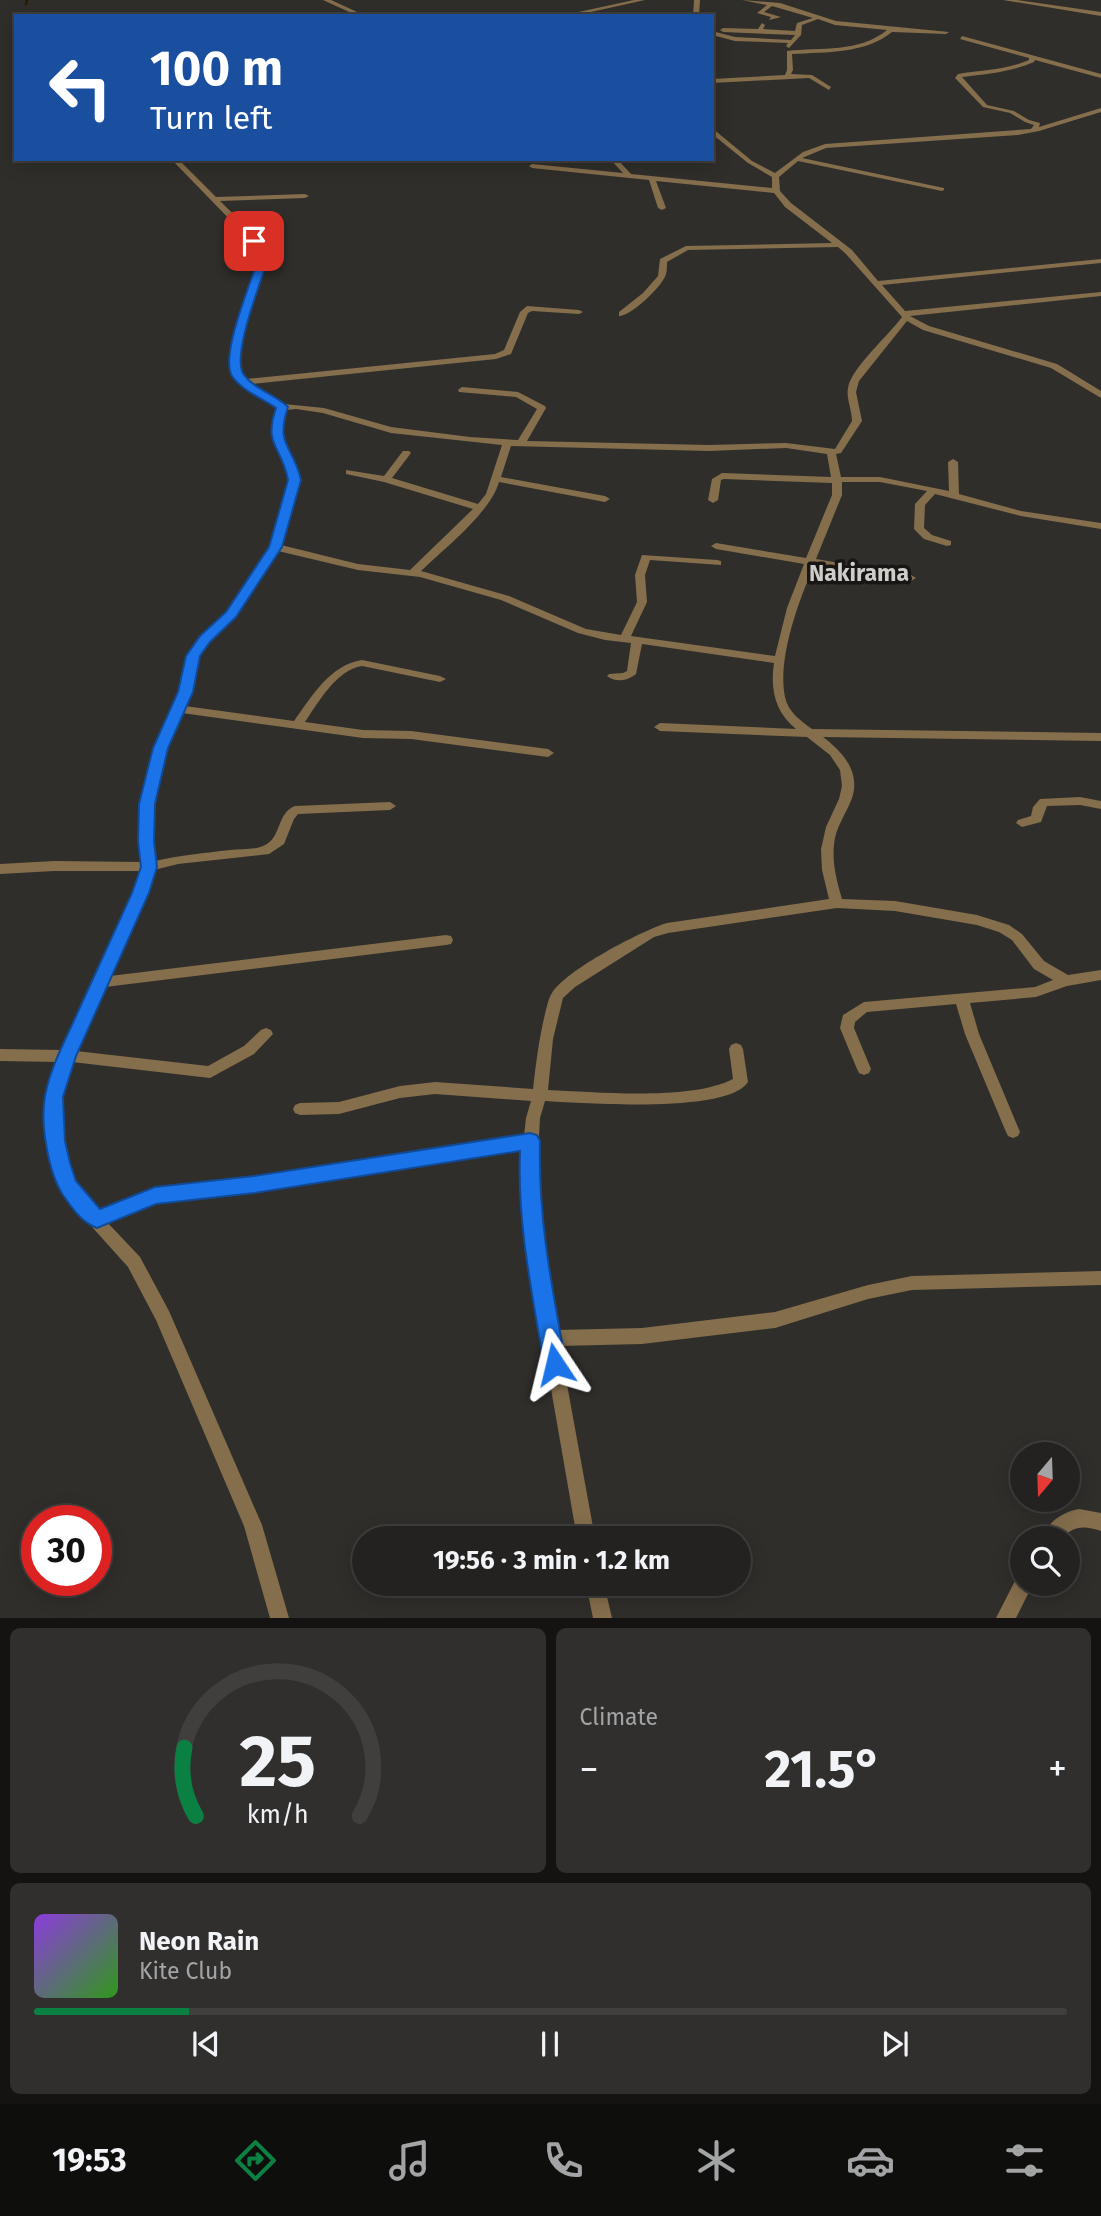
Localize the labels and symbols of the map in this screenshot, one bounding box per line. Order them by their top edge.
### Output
pin [224,211,284,271]
district label: Nakirama [809,559,909,587]
position arrow [518,1327,592,1401]
north arrow [1010,1442,1080,1512]
speed limit sign: 30 [21,1505,112,1596]

